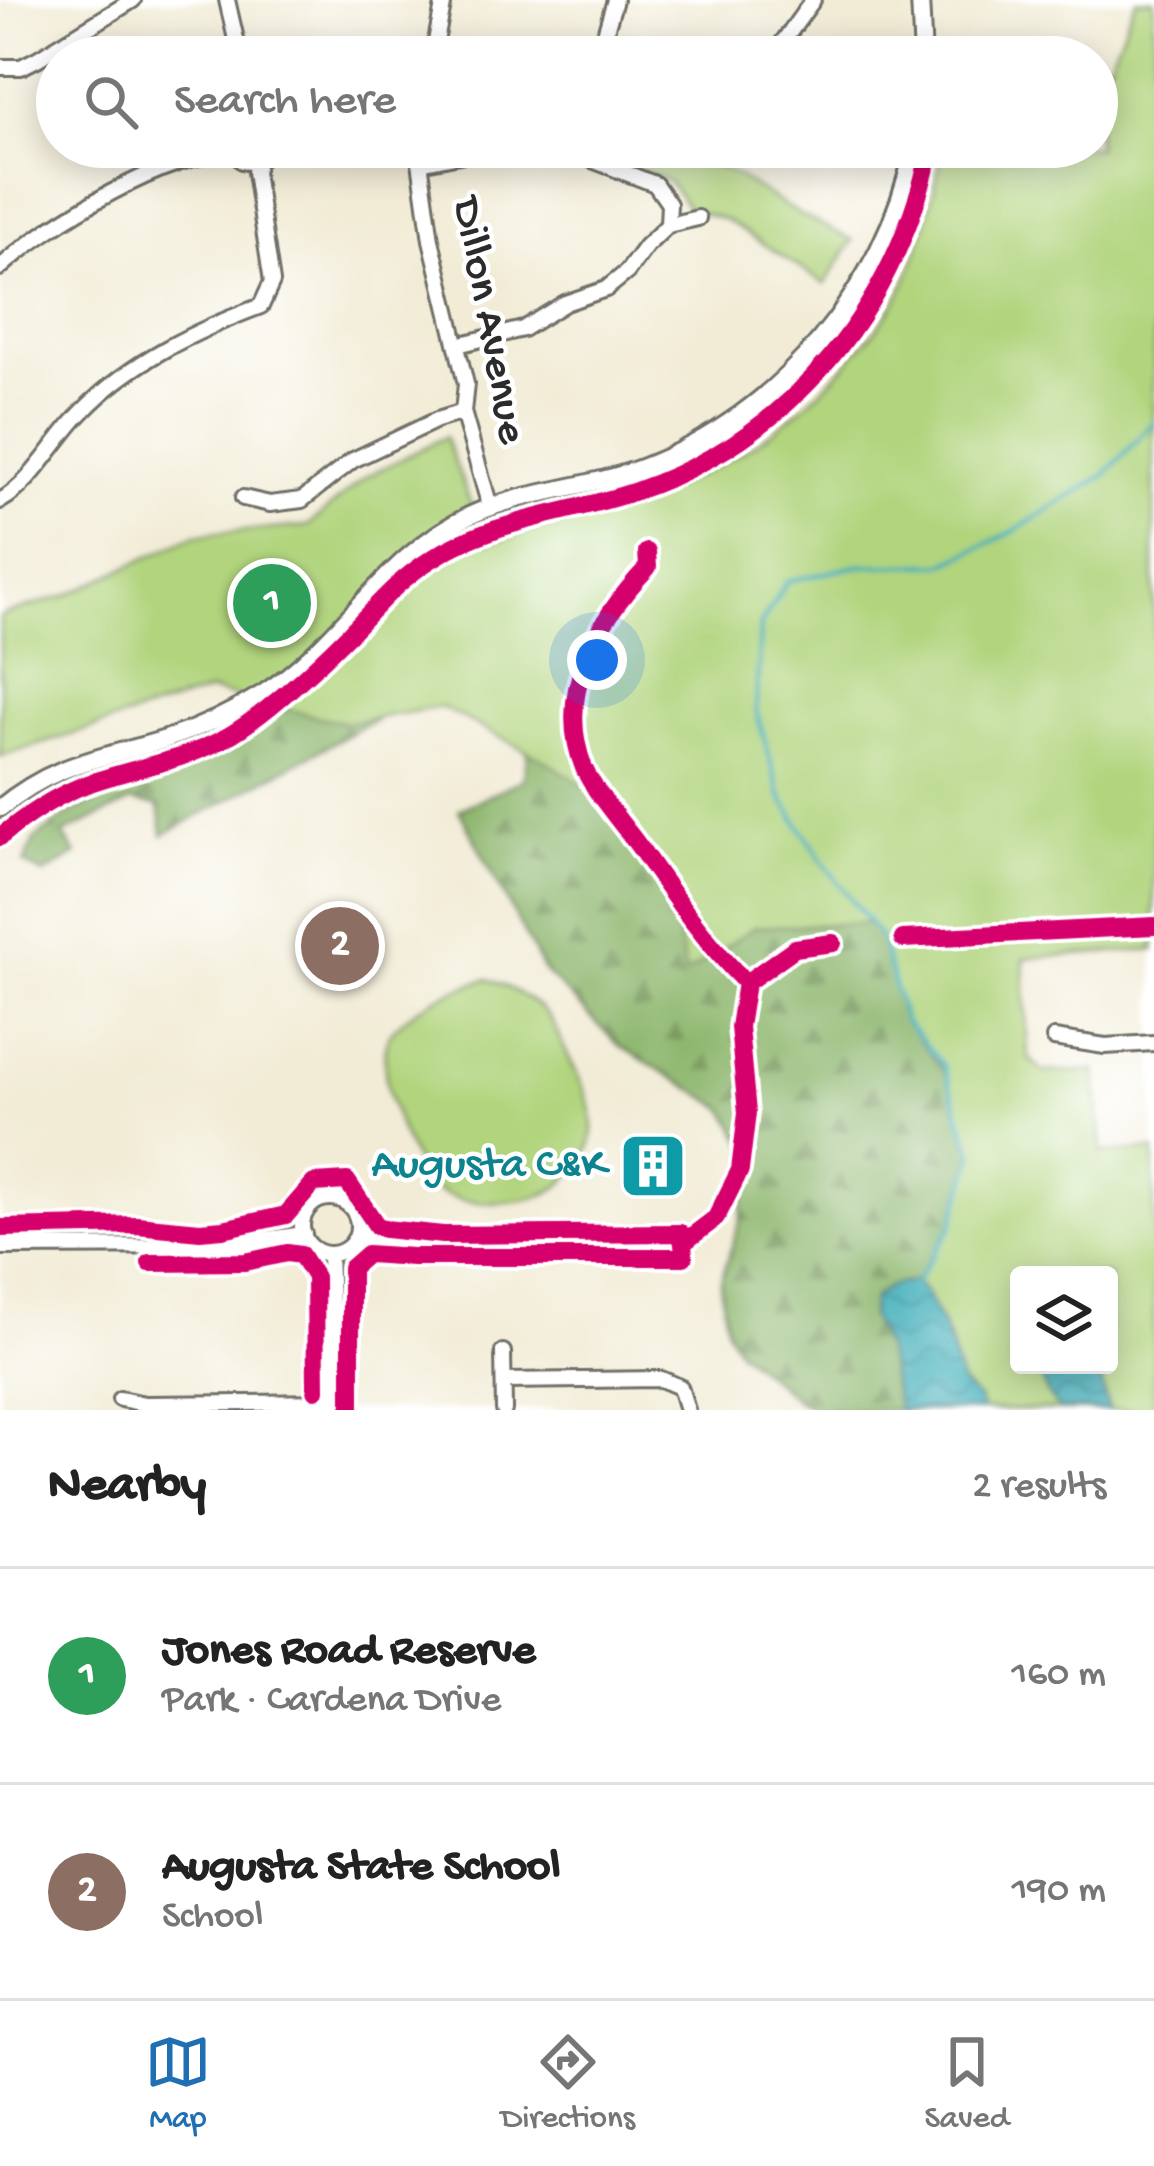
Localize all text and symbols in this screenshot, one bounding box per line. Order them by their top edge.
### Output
search box [36,36,1118,168]
icon: search [78,69,144,135]
text: Search here [174,76,396,129]
street label: Dillon Avenue [437,190,537,449]
pin: 1 [233,558,311,648]
your location [567,630,627,690]
pin: 2 [301,901,379,991]
building icon: Augusta C&K [618,1131,688,1201]
place label: Augusta C&K [371,1140,610,1193]
map controls [1010,1266,1118,1374]
button: layers [1010,1266,1118,1374]
text: Nearby [48,1458,206,1518]
text: 2 results [972,1465,1106,1511]
text: Jones Road Reserve [162,1626,536,1679]
text: 1 [79,1653,95,1699]
text: 160 m [1011,1653,1106,1699]
text: Park · Cardena Drive [162,1679,501,1725]
text: Augusta State School [162,1842,560,1895]
text: 2 [77,1869,97,1915]
text: 190 m [1012,1869,1106,1915]
text: School [162,1895,263,1941]
tab: Map [145,2029,211,2139]
tab: Directions [501,2029,635,2139]
tab: Saved [925,2029,1009,2139]

